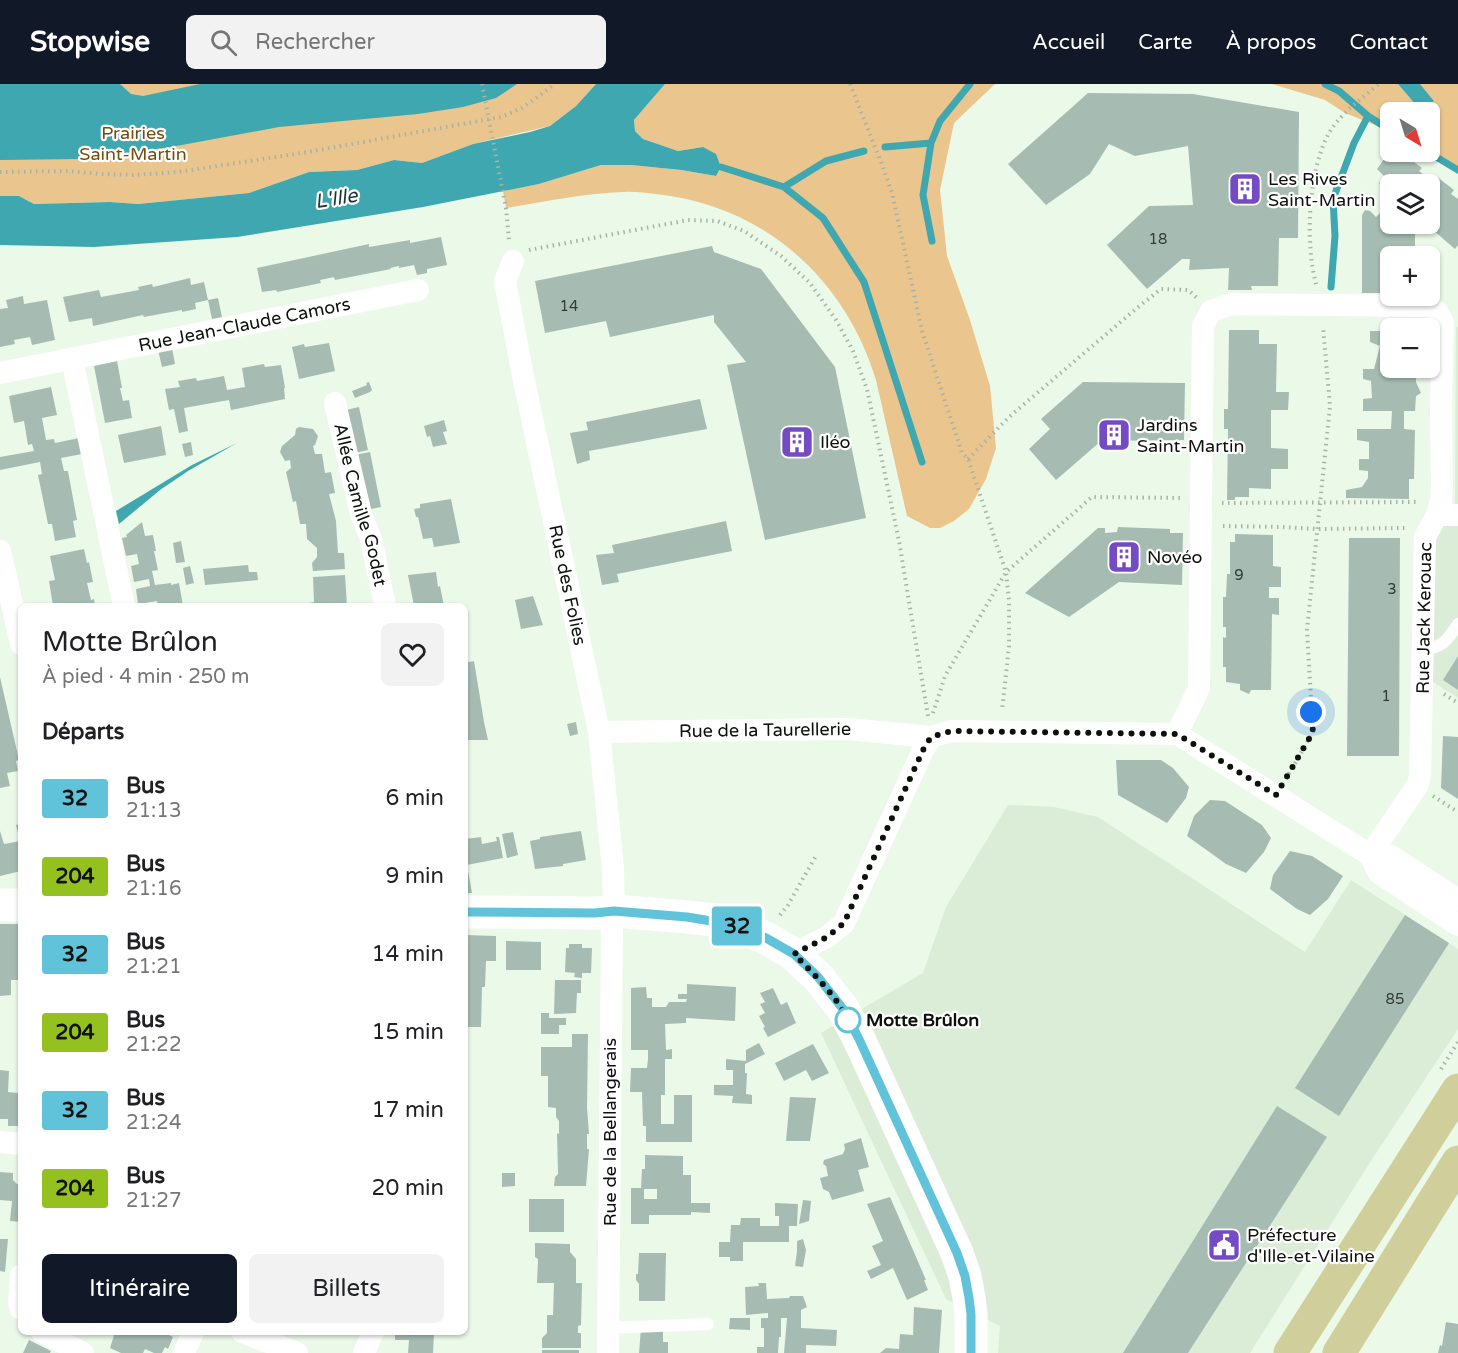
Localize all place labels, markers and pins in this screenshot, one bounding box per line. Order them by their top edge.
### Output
place label: Les Rives Saint-Martin [1268,168,1375,211]
building icon: Les Rives Saint-Martin [1227,171,1263,207]
place label: Jardins Saint-Martin [1137,414,1244,457]
building icon: Jardins Saint-Martin [1096,417,1132,453]
building icon: Iléo [779,424,815,460]
place label: Iléo [820,431,851,453]
building icon: Novéo [1106,539,1142,575]
place label: Novéo [1147,546,1203,568]
marker: Motte Brûlon [835,1007,861,1033]
place label: Motte Brûlon [866,1009,979,1031]
place label: Préfecture d'Ille-et-Vilaine [1247,1224,1375,1267]
public building icon: Préfecture d'Ille-et-Vilaine [1206,1227,1242,1263]

